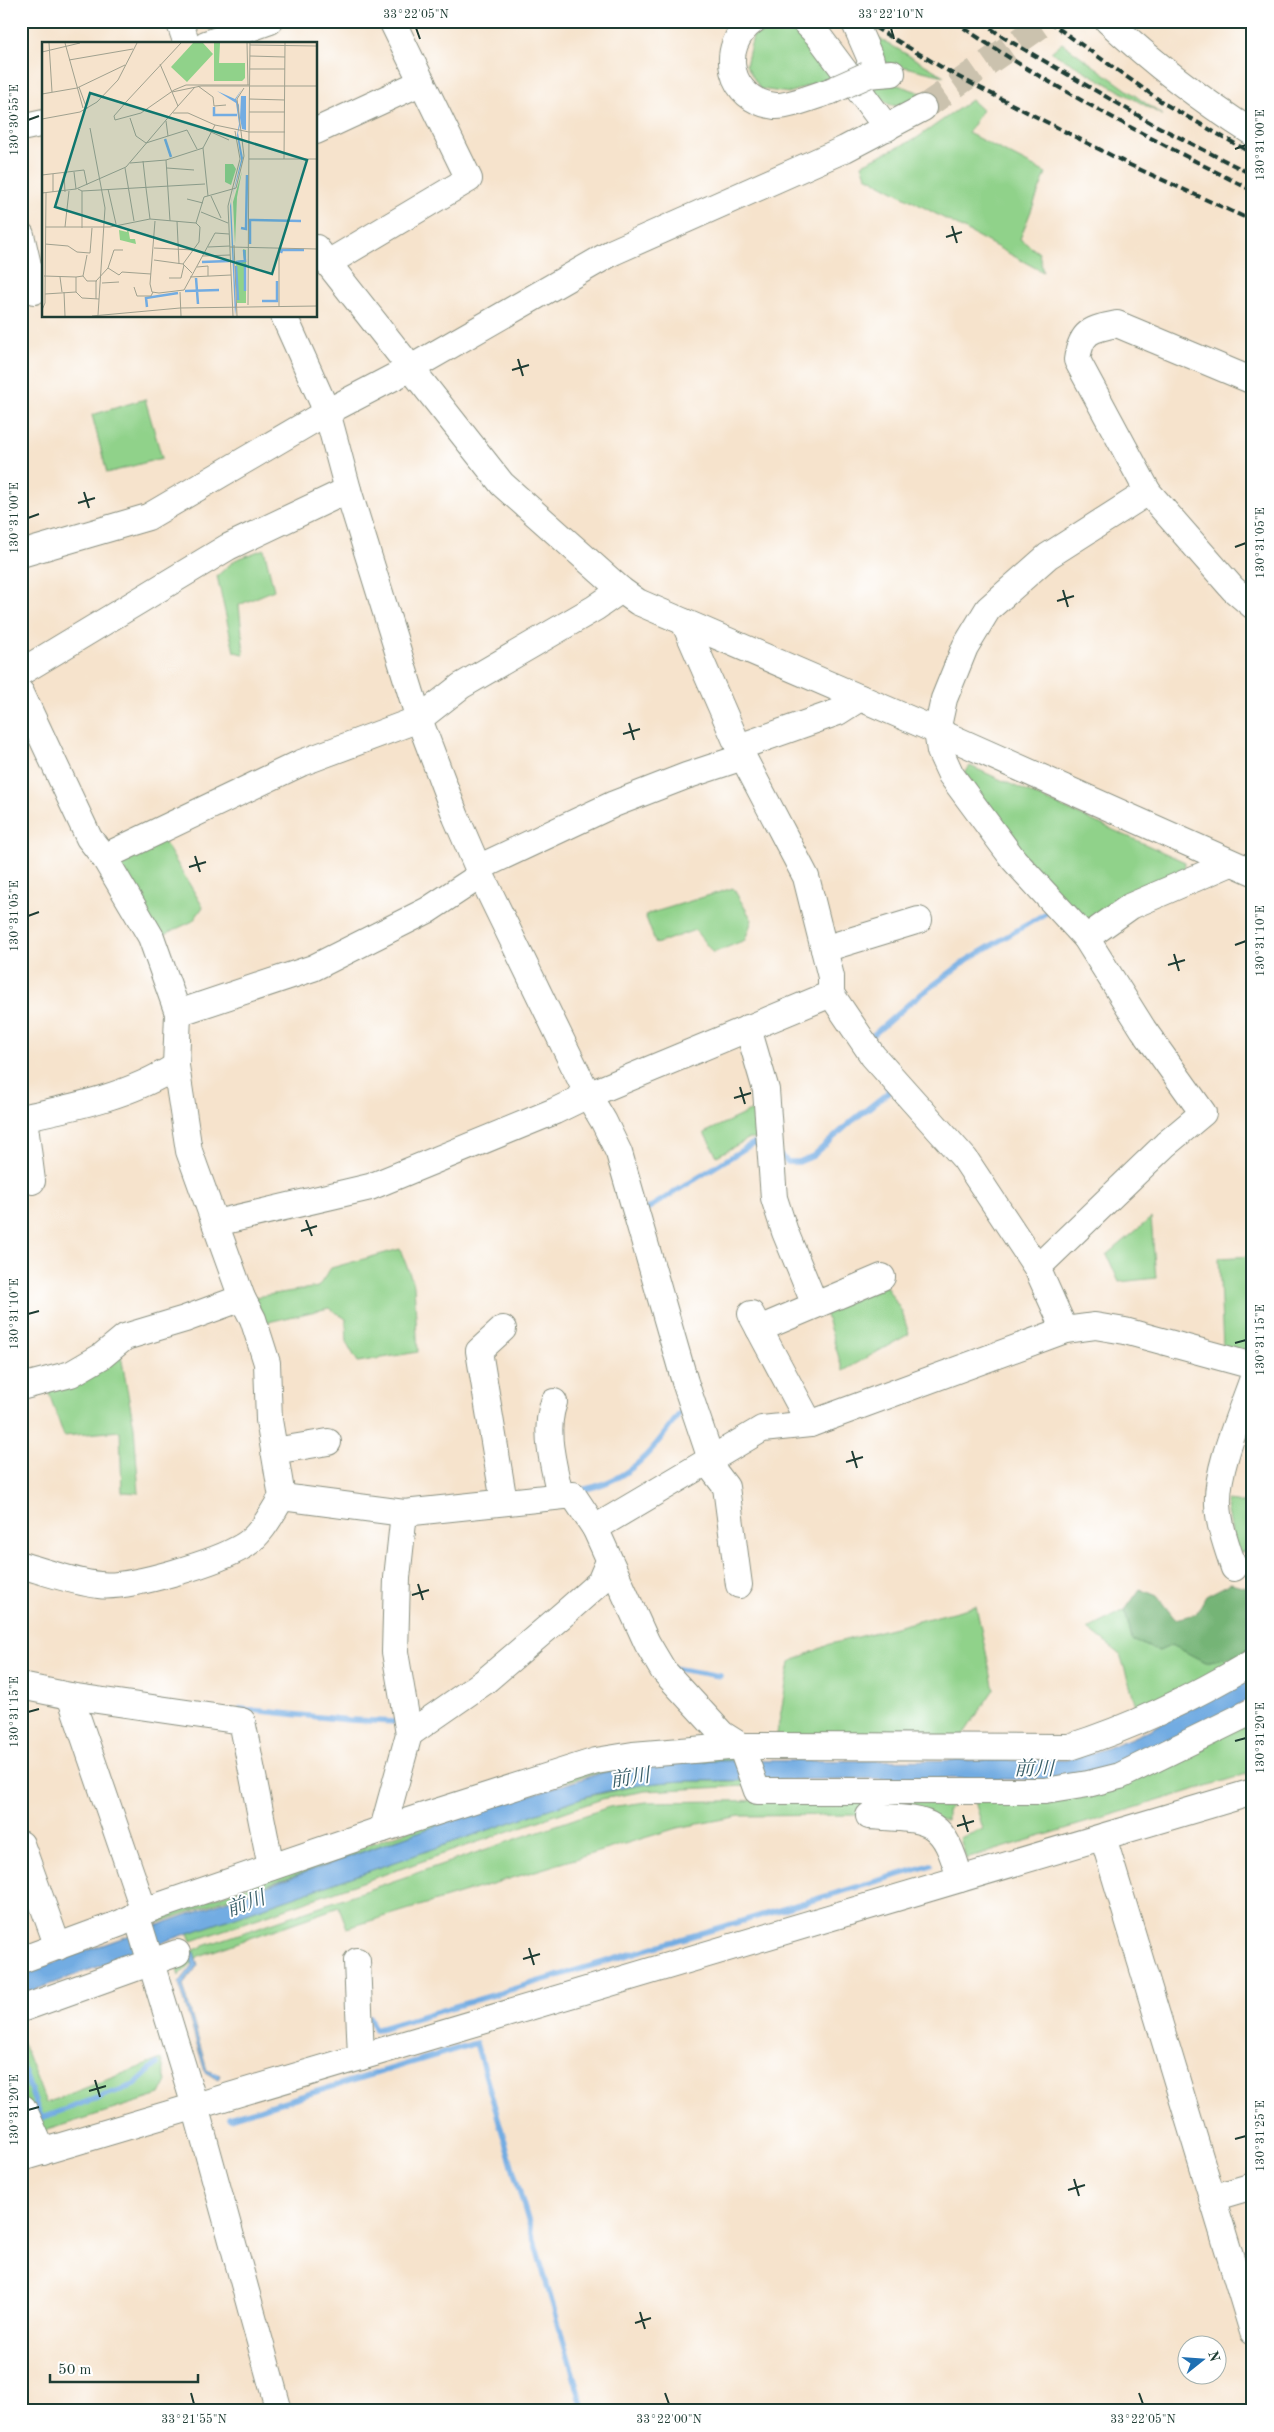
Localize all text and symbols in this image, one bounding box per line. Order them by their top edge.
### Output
text: 33°22'05"N [383,8,449,21]
text: 33°22'10"N [858,9,924,21]
inset map [42,42,318,318]
text: 130°30'55"E [8,84,21,156]
text: 130°31'00"E [1255,109,1267,181]
text: 130°31'00"E [9,482,21,554]
text: 130°31'05"E [1254,507,1267,579]
text: 130°31'05"E [8,880,21,952]
text: 130°31'10"E [1255,905,1267,977]
text: 130°31'10"E [9,1278,21,1350]
text: 130°31'15"E [1254,1304,1267,1376]
text: 130°31'15"E [8,1676,21,1748]
text: 130°31'20"E [1255,1702,1267,1774]
water label: 前川 [1014,1758,1056,1780]
water label: 前川 [609,1764,653,1792]
water label: 前川 [223,1886,270,1921]
text: 130°31'20"E [9,2074,21,2146]
text: 130°31'25"E [1254,2100,1267,2172]
north arrow [1176,2334,1226,2384]
text: N [1205,2349,1222,2364]
scale bar [50,2352,198,2384]
text: 50 m [58,2363,92,2378]
text: 33°21'55"N [161,2413,227,2426]
text: 33°22'05"N [1110,2413,1176,2426]
text: 33°22'00"N [636,2414,702,2426]

